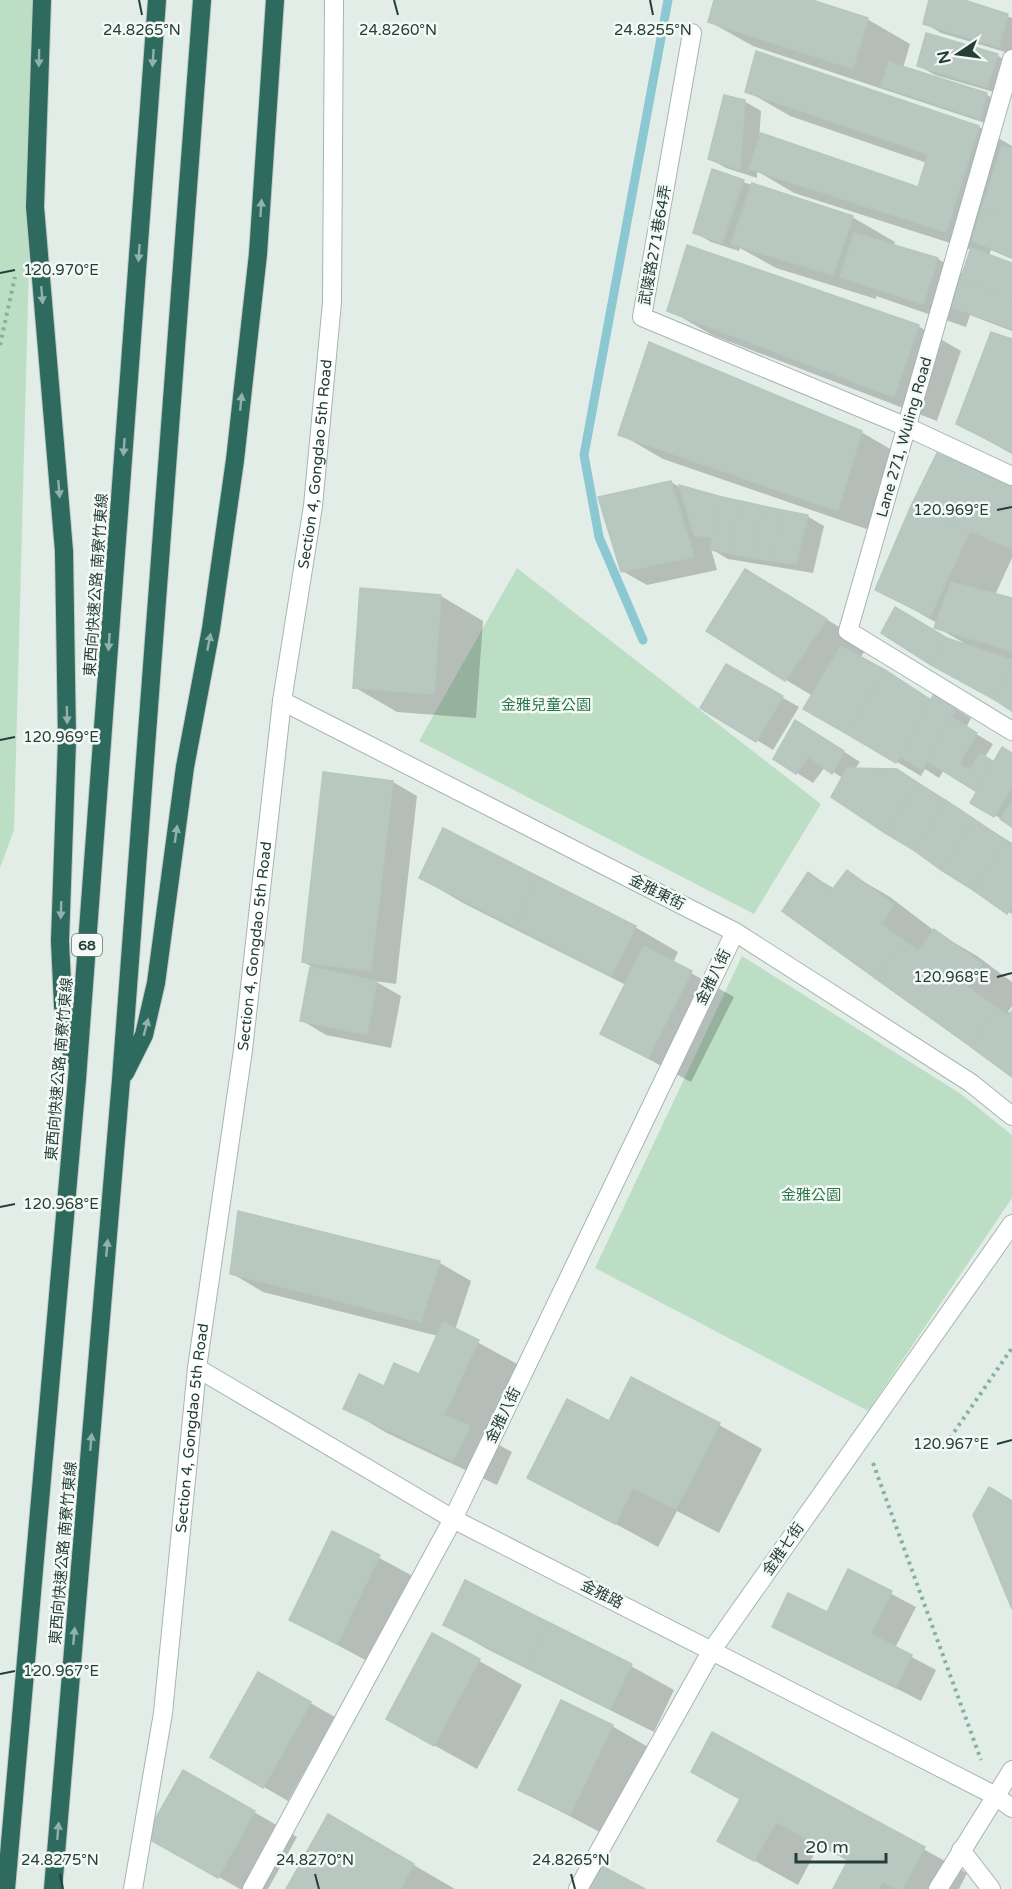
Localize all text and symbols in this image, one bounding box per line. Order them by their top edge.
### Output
text: 24.8265°N [103,21,181,39]
text: 24.8260°N [359,21,437,39]
text: 24.8255°N [614,21,692,39]
north arrow [928,24,988,84]
one-way arrow [34,49,43,68]
one-way arrow [149,49,158,68]
text: N [933,49,956,66]
street label: 武陵路271巷64弄 [636,183,674,307]
one-way arrow [256,198,265,217]
one-way arrow [134,243,143,262]
text: 120.970°E [23,261,99,279]
one-way arrow [38,286,47,305]
street label: Lane 271, Wuling Road [872,355,936,519]
street label: Section 4, Gongdao 5th Road [294,359,336,570]
one-way arrow [237,392,246,411]
one-way arrow [119,438,129,457]
one-way arrow [54,480,64,499]
street label: 東西向快速公路 南寮竹東線 [81,493,111,677]
text: 120.969°E [913,501,989,519]
one-way arrow [105,632,114,651]
one-way arrow [205,633,214,652]
park label: 金雅兒童公園 [501,696,591,714]
one-way arrow [62,705,71,724]
text: 120.969°E [23,728,99,746]
one-way arrow [171,825,181,844]
street label: Section 4, Gongdao 5th Road [234,841,275,1052]
street label: 金雅東街 [626,870,688,914]
one-way arrow [56,900,66,919]
road number: 68 [72,934,102,956]
street label: 金雅八街 [692,946,734,1008]
text: 120.968°E [913,968,989,986]
street label: 東西向快速公路 南寮竹東線 [42,977,76,1161]
one-way arrow [142,1018,151,1036]
park label: 金雅公園 [781,1186,841,1204]
text: 120.968°E [23,1195,99,1213]
one-way arrow [102,1238,112,1257]
street label: Section 4, Gongdao 5th Road [172,1322,212,1534]
street label: 金雅八街 [482,1384,524,1446]
one-way arrow [86,1433,95,1452]
text: 120.967°E [913,1435,989,1453]
street label: 東西向快速公路 南寮竹東線 [46,1461,80,1645]
street label: 金雅七街 [758,1519,808,1579]
street label: 金雅路 [578,1576,626,1612]
one-way arrow [69,1627,79,1646]
text: 120.967°E [23,1662,99,1680]
one-way arrow [53,1821,62,1840]
scale bar [796,1826,886,1864]
text: 20 m [805,1836,849,1858]
text: 24.8275°N [21,1851,99,1869]
text: 24.8270°N [276,1851,354,1869]
text: 24.8265°N [532,1851,610,1869]

